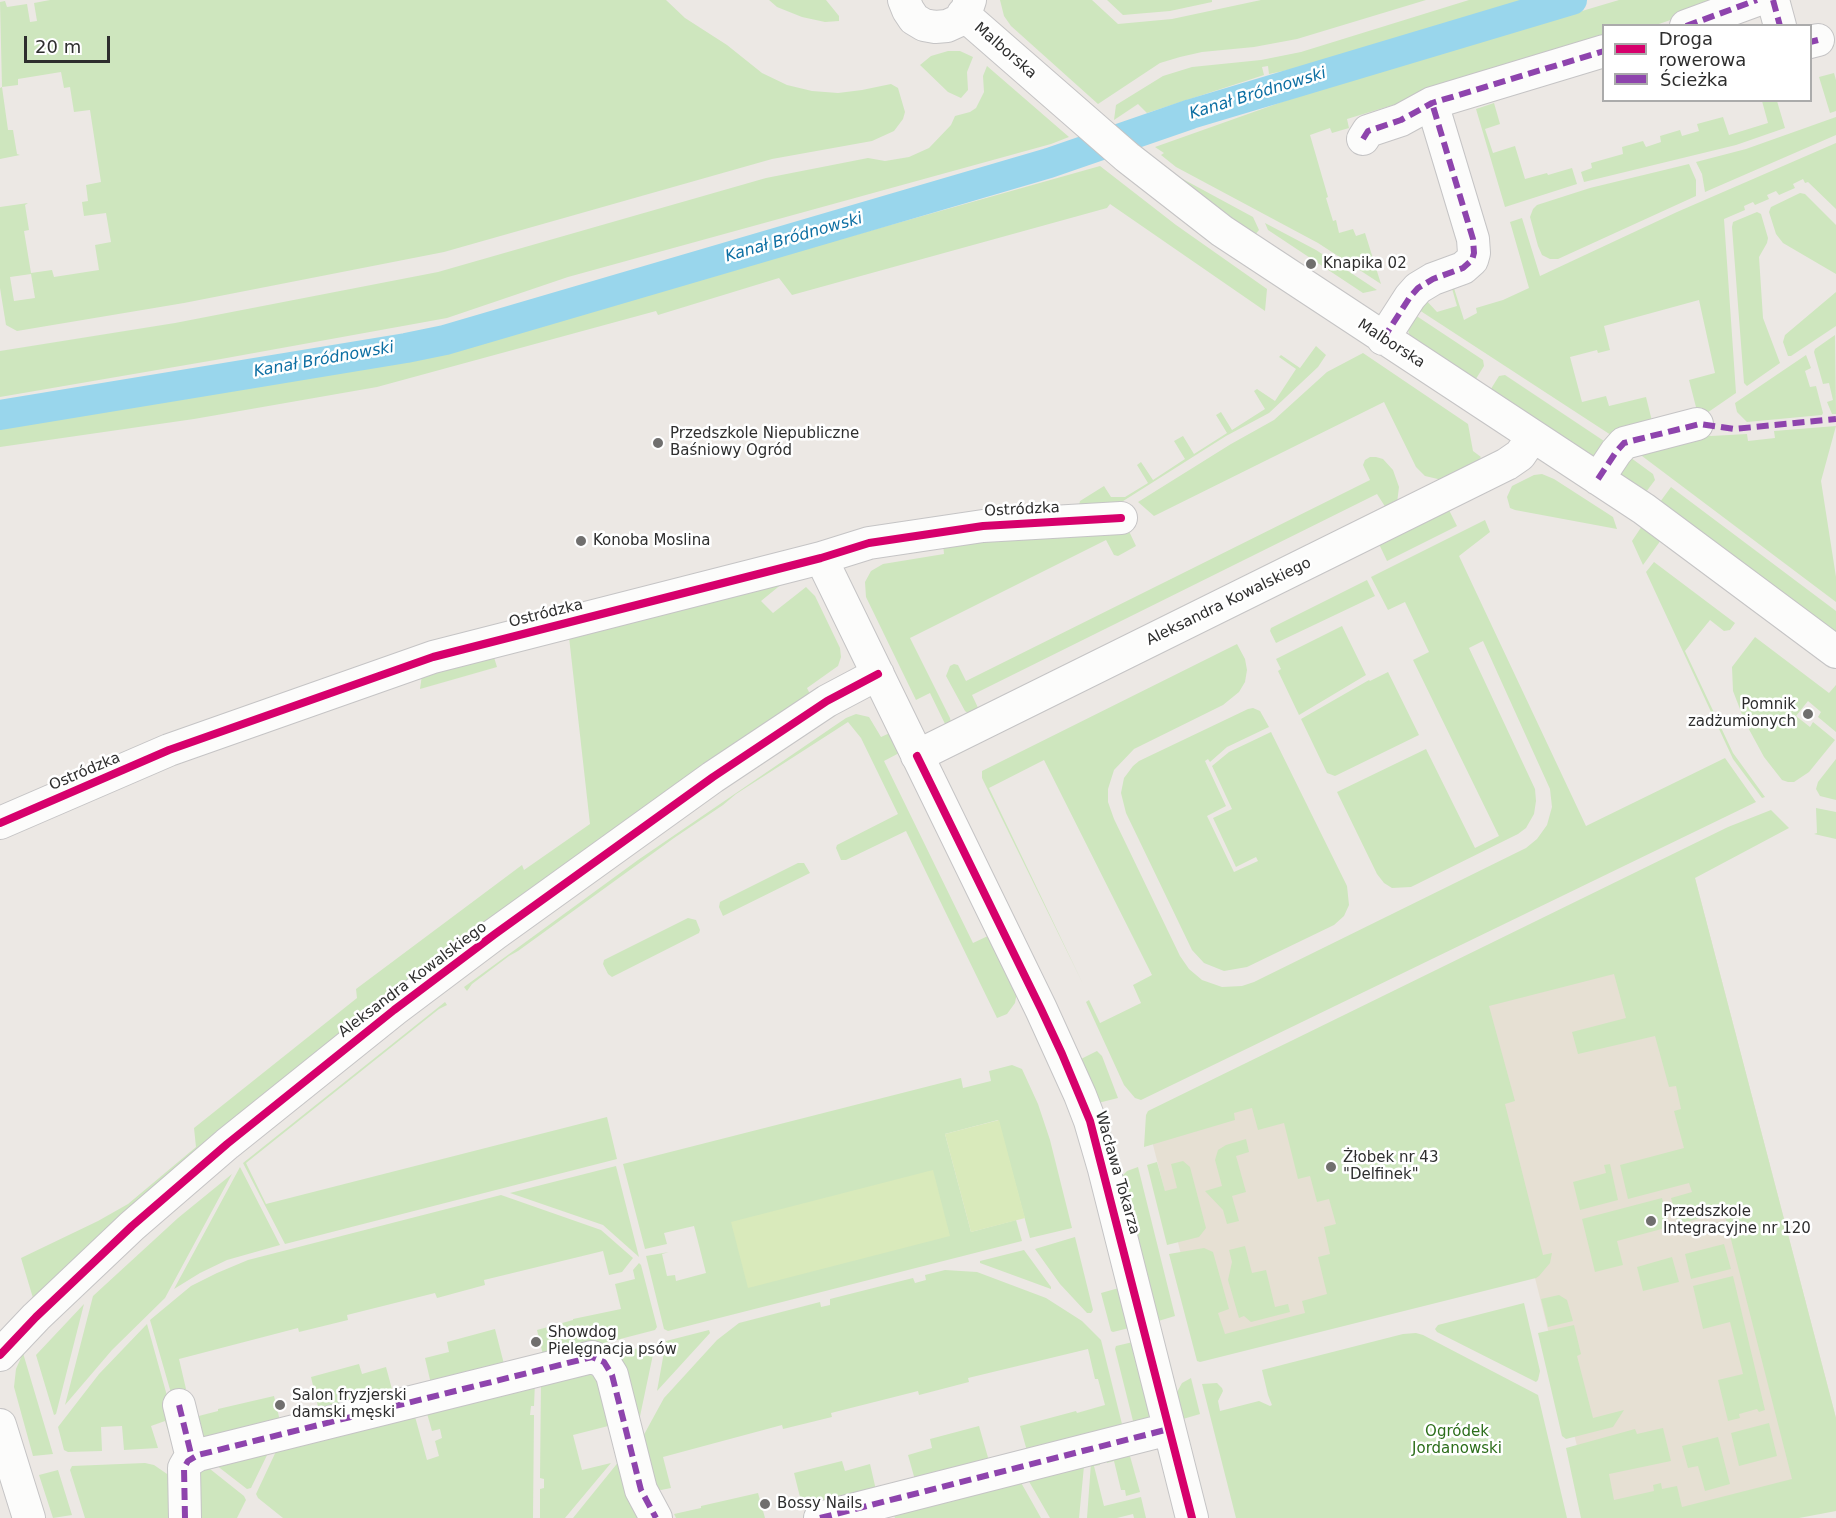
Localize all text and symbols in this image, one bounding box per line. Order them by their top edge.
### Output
street label: Malborska [970,19,1040,83]
scale bar [27,24,112,62]
legend [1602,24,1812,102]
text: Droga rowerowa [1659,28,1746,70]
text: 20 m [35,36,81,57]
water label: Kanał Bródnowski [1187,64,1329,124]
text: Ścieżka [1660,69,1728,90]
water label: Kanał Bródnowski [723,209,865,267]
place label: Knapika 02 [1323,255,1407,273]
marker: Knapika 02 [1304,257,1318,271]
street label: Malborska [1354,316,1428,372]
water label: Kanał Bródnowski [252,338,396,382]
place label: Przedszkole Niepubliczne Baśniowy Ogród [670,425,859,460]
marker: Przedszkole Niepubliczne Baśniowy Ogród [651,436,665,450]
street label: Ostródzka [984,499,1060,521]
place label: Konoba Moslina [593,532,710,550]
marker: Konoba Moslina [574,534,588,548]
street label: Aleksandra Kowalskiego [1144,554,1314,650]
street label: Ostródzka [507,596,585,632]
place label: Pomnik zadżumionych [1688,696,1796,731]
marker: Pomnik zadżumionych [1801,707,1815,721]
street label: Ostródzka [47,749,123,795]
street label: Aleksandra Kowalskiego [335,918,491,1042]
street label: Wacława Tokarza [1091,1109,1143,1237]
place label: Żłobek nr 43 "Delfinek" [1343,1149,1438,1184]
marker: Żłobek nr 43 "Delfinek" [1324,1160,1338,1174]
place label: Przedszkole Integracyjne nr 120 [1663,1203,1811,1238]
marker: Przedszkole Integracyjne nr 120 [1644,1214,1658,1228]
place label: Showdog Pielęgnacja psów [548,1324,677,1359]
marker: Showdog Pielęgnacja psów [529,1335,543,1349]
place label: Salon fryzjerski damski męski [292,1387,407,1422]
marker: Salon fryzjerski damski męski [273,1398,287,1412]
park label: Ogródek Jordanowski [1412,1423,1502,1458]
place label: Bossy Nails [777,1495,862,1513]
marker: Bossy Nails [758,1497,772,1511]

